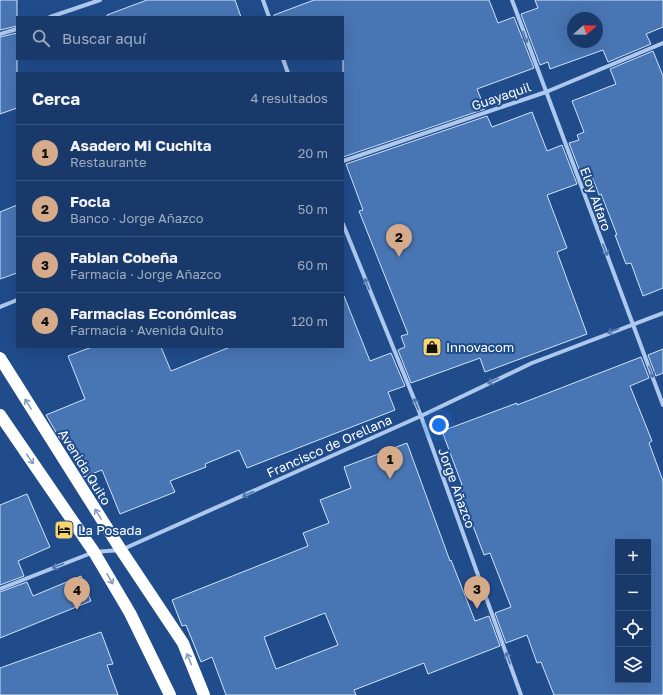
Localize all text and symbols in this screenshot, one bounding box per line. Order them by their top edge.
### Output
north arrow [567,12,603,48]
search box [16,16,344,60]
icon: search [30,27,52,49]
text: Buscar aquí [62,29,146,47]
one-way arrow [522,30,530,42]
street label: Guayaquil [469,78,533,114]
text: Cerca [32,88,80,109]
text: 4 resultados [250,90,328,106]
text: Asadero Mi Cuchita [70,136,211,154]
text: 1 [42,145,48,161]
text: 20 m [298,145,328,161]
text: Restaurante [70,154,146,170]
street label: Eloy Alfaro [577,165,615,233]
text: Focla [70,192,110,210]
text: 2 [41,201,49,217]
text: 50 m [298,201,328,217]
text: Banco · Jorge Añazco [70,210,204,226]
pin: 2 [386,224,412,257]
one-way arrow [601,244,609,256]
text: Fabian Cobeña [70,248,178,266]
text: 3 [41,257,49,273]
text: 60 m [297,257,328,273]
text: Farmacia · Jorge Añazco [70,266,221,282]
one-way arrow [363,278,371,290]
text: Farmacias Económicas [70,304,237,322]
text: 4 [41,313,49,329]
text: 120 m [291,313,328,329]
text: Farmacia · Avenida Quito [70,322,224,338]
one-way arrow [608,328,620,336]
shop icon: Innovacom [421,336,443,358]
place label: Innovacom [446,339,514,355]
one-way arrow [647,366,655,378]
one-way arrow [488,378,500,385]
one-way arrow [24,398,33,409]
one-way arrow [411,399,419,411]
street label: Francisco de Orellana [264,411,394,481]
your location [429,415,449,435]
street label: Avenida Quito [55,426,115,508]
pin: 1 [377,446,403,479]
street label: Jorge Añazco [435,446,479,531]
one-way arrow [26,453,34,464]
one-way arrow [242,490,254,498]
one-way arrow [93,508,102,519]
hotel icon: La Posada [53,519,75,541]
place label: La Posada [78,522,142,538]
map controls [615,539,651,683]
button: + [615,539,651,575]
one-way arrow [52,563,64,571]
one-way arrow [106,573,114,585]
button: − [615,575,651,611]
pin: 3 [464,576,490,609]
pin: 4 [64,577,90,610]
button: locate [615,611,651,647]
button: layers [615,647,651,683]
one-way arrow [185,653,193,665]
one-way arrow [503,653,511,665]

